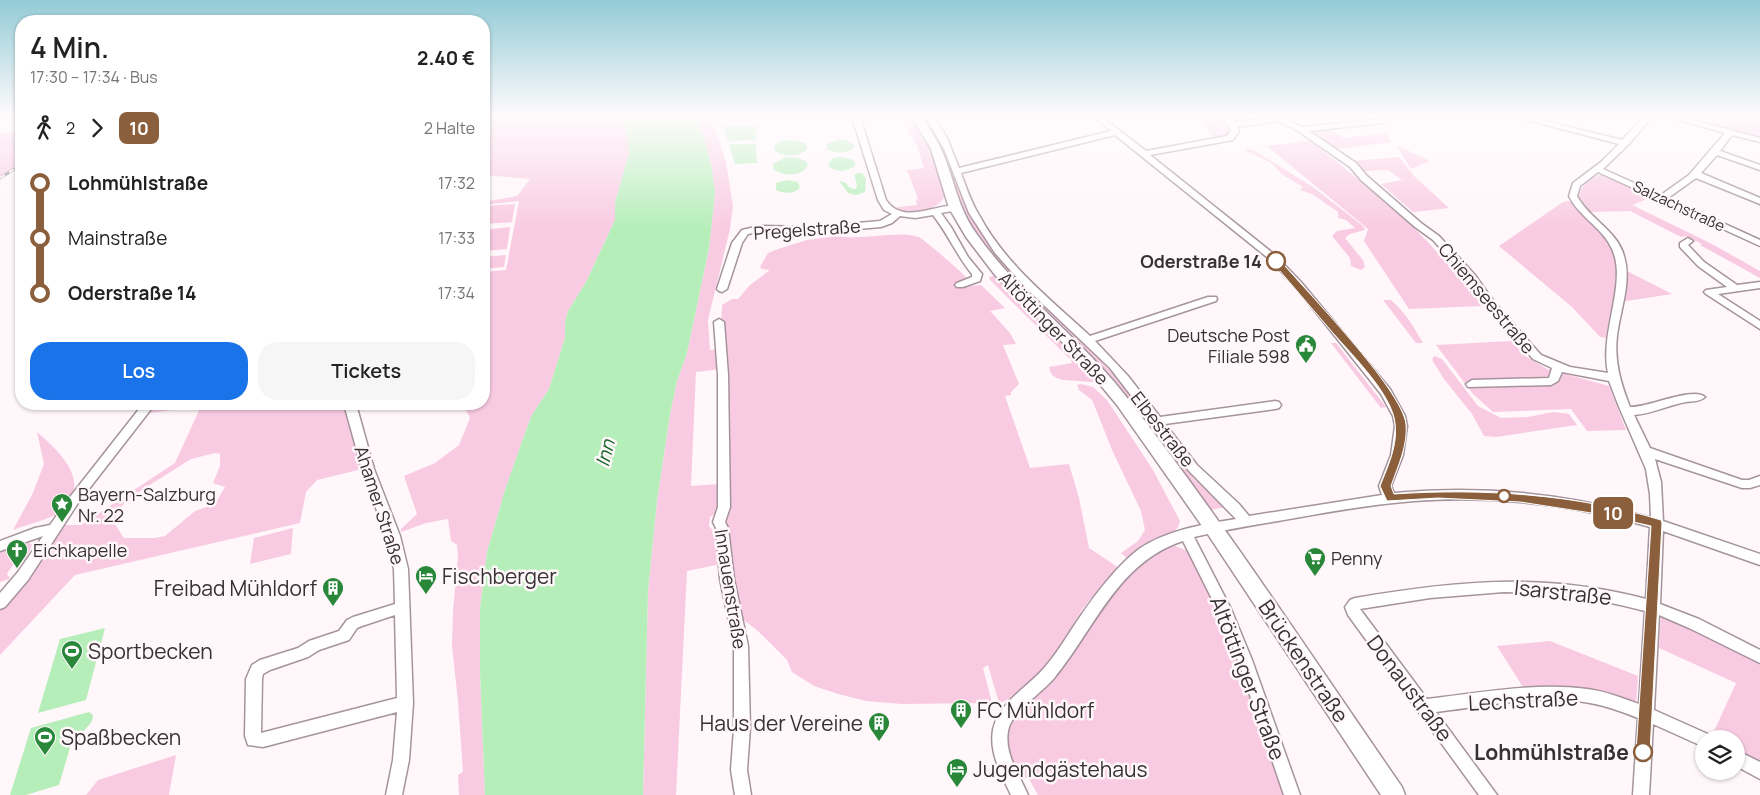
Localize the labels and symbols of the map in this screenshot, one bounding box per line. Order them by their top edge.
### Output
street label: Salzachstraße [1630,176,1729,237]
street label: Pregelstraße [753,213,861,245]
street label: Chiemseestraße [1433,237,1541,359]
place label: Oderstraße 14 [1140,249,1262,273]
marker: Oderstraße 14 [1266,251,1286,271]
street label: Altöttinger Straße [994,266,1114,390]
place label: Deutsche Post Filiale 598 [1167,323,1290,368]
public building icon: Deutsche Post Filiale 598 [1294,333,1318,364]
street label: Elbestraße [1126,386,1200,472]
water label: Inn [589,436,621,469]
street label: Ahamer Straße [349,442,411,568]
place label: Bayern-Salzburg Nr. 22 [78,482,216,527]
unlabelled marker [1497,489,1511,503]
place icon: Bayern-Salzburg Nr. 22 [50,492,74,523]
line badge: 10 [1590,497,1636,529]
street label: Innauenstraße [710,527,752,651]
church icon: Eichkapelle [5,538,29,569]
place label: Eichkapelle [33,538,127,562]
supermarket icon: Penny [1303,546,1327,577]
place label: Penny [1331,546,1383,570]
place label: Fischberger [442,562,557,590]
hotel icon: Fischberger [414,564,438,595]
street label: Isarstraße [1513,573,1613,611]
place label: Freibad Mühldorf [154,574,318,602]
building icon: Freibad Mühldorf [321,576,345,607]
street label: Altöttinger Straße [1204,592,1292,764]
street label: Brückenstraße [1253,594,1355,728]
street label: Donaustraße [1361,629,1459,747]
place label: Sportbecken [88,637,213,665]
sports icon: Sportbecken [60,639,84,670]
street label: Lechstraße [1467,683,1579,717]
place label: FC Mühldorf [977,696,1095,724]
building icon: FC Mühldorf [949,698,973,729]
place label: Haus der Vereine [700,709,863,737]
building icon: Haus der Vereine [867,711,891,742]
place label: Spaßbecken [61,723,181,751]
sports icon: Spaßbecken [33,725,57,756]
place label: Lohmühlstraße [1474,738,1629,766]
marker: Lohmühlstraße [1633,742,1653,762]
place label: Jugendgästehaus [973,755,1147,783]
hotel icon: Jugendgästehaus [945,757,969,788]

